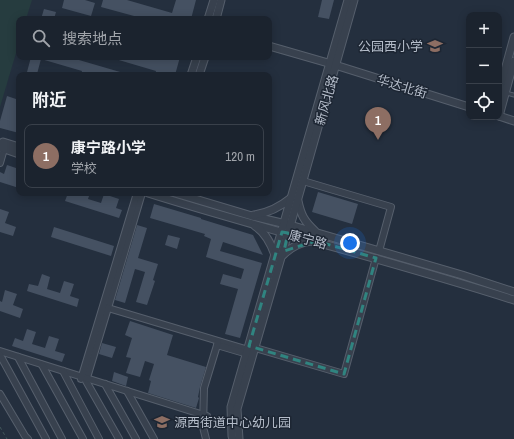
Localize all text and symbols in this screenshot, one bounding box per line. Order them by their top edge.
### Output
map controls [466,12,502,120]
button: + [466,12,502,48]
search box [16,16,272,60]
icon: search [30,27,52,49]
text: 搜索地点 [62,28,122,49]
school or university icon: 公园西小学 [426,37,444,55]
place label: 公园西小学 [358,38,423,55]
button: − [466,48,502,84]
street label: 华达北街 [374,71,429,102]
street label: 新风北路 [311,73,342,127]
button: locate [466,84,502,120]
text: 附近 [32,88,66,111]
pin: 1 [365,107,391,140]
text: 康宁路小学 [71,137,146,158]
text: 1 [43,148,49,165]
text: 120 m [225,148,255,165]
text: 学校 [71,160,97,177]
street label: 康宁路 [287,226,329,253]
your location [340,233,360,253]
school or university icon: 源西街道中心幼儿园 [153,413,171,431]
place label: 源西街道中心幼儿园 [174,414,291,431]

